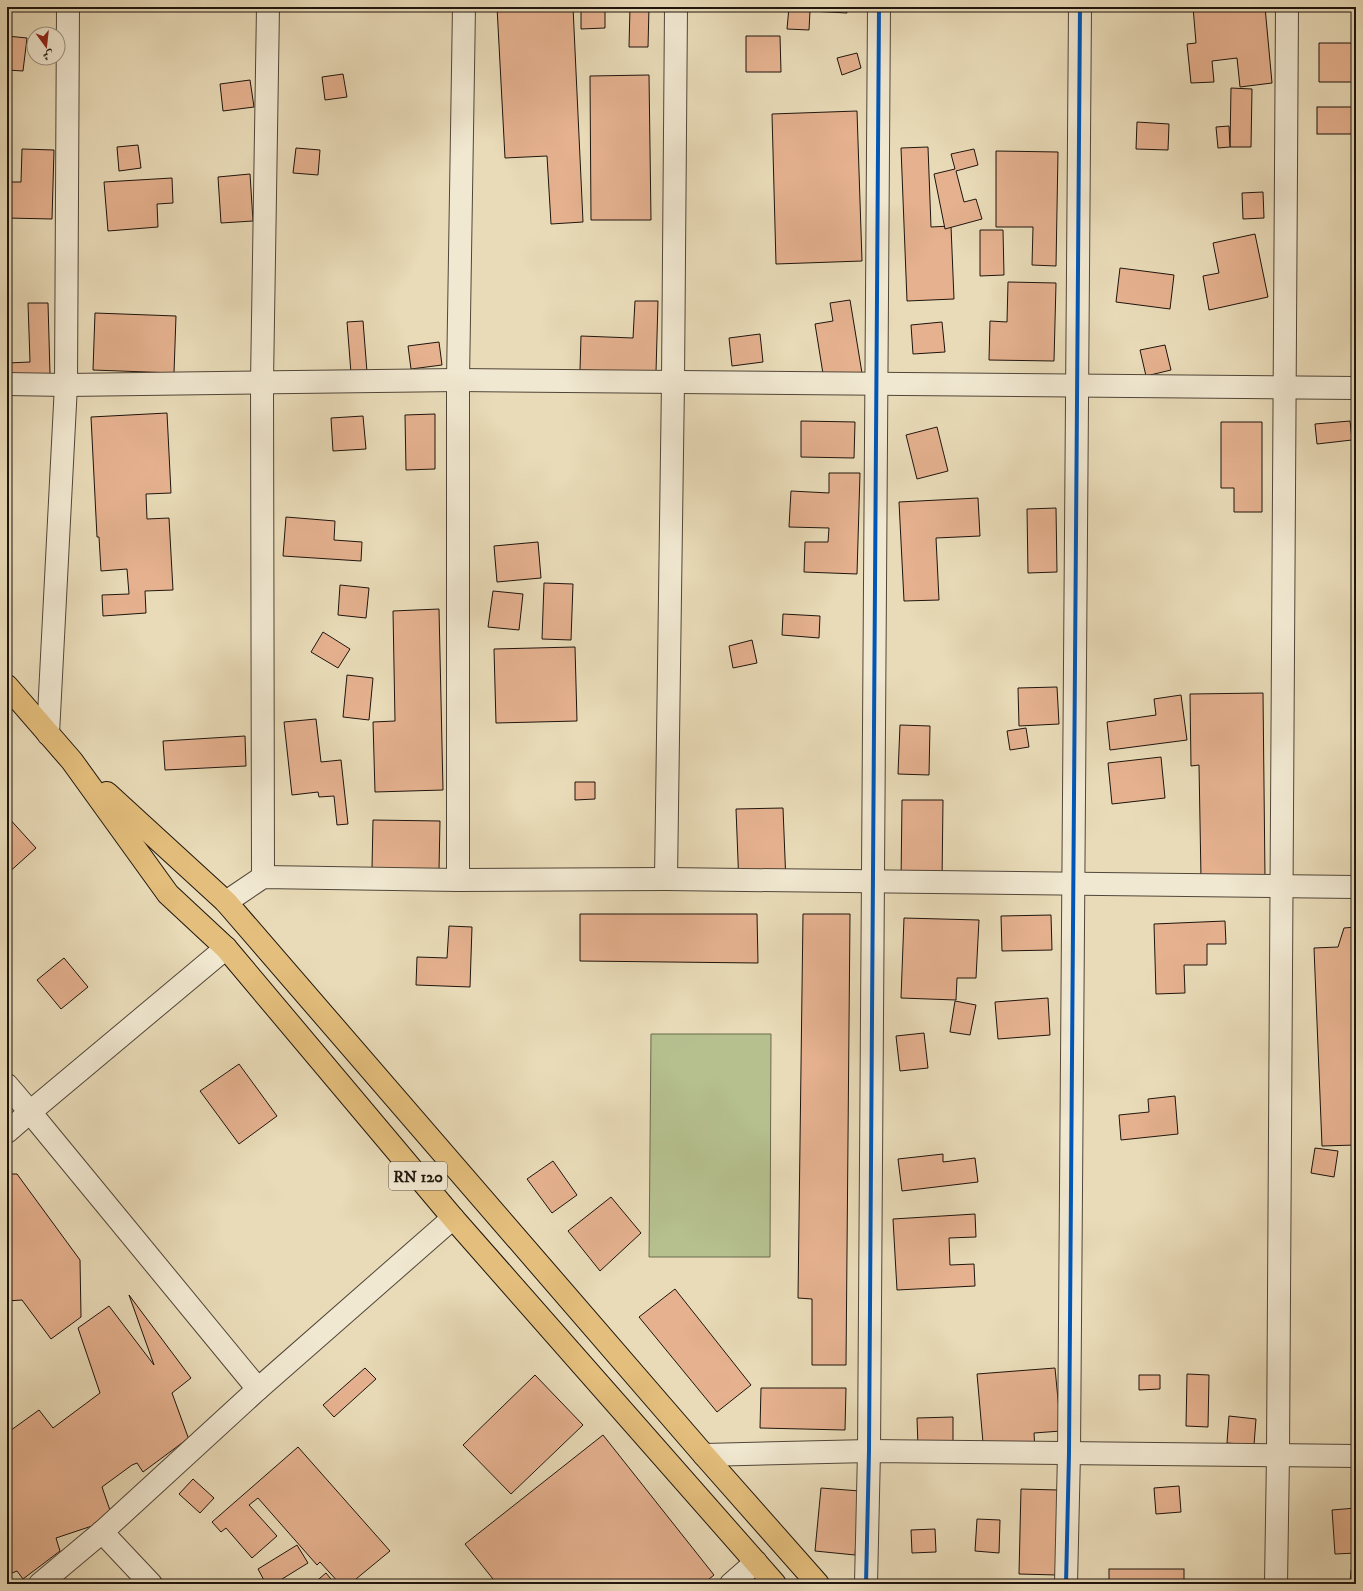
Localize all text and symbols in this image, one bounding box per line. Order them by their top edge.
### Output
north arrow [26,26,66,66]
text: ش [41,47,55,63]
road number: RN 120 [389,1162,447,1190]

